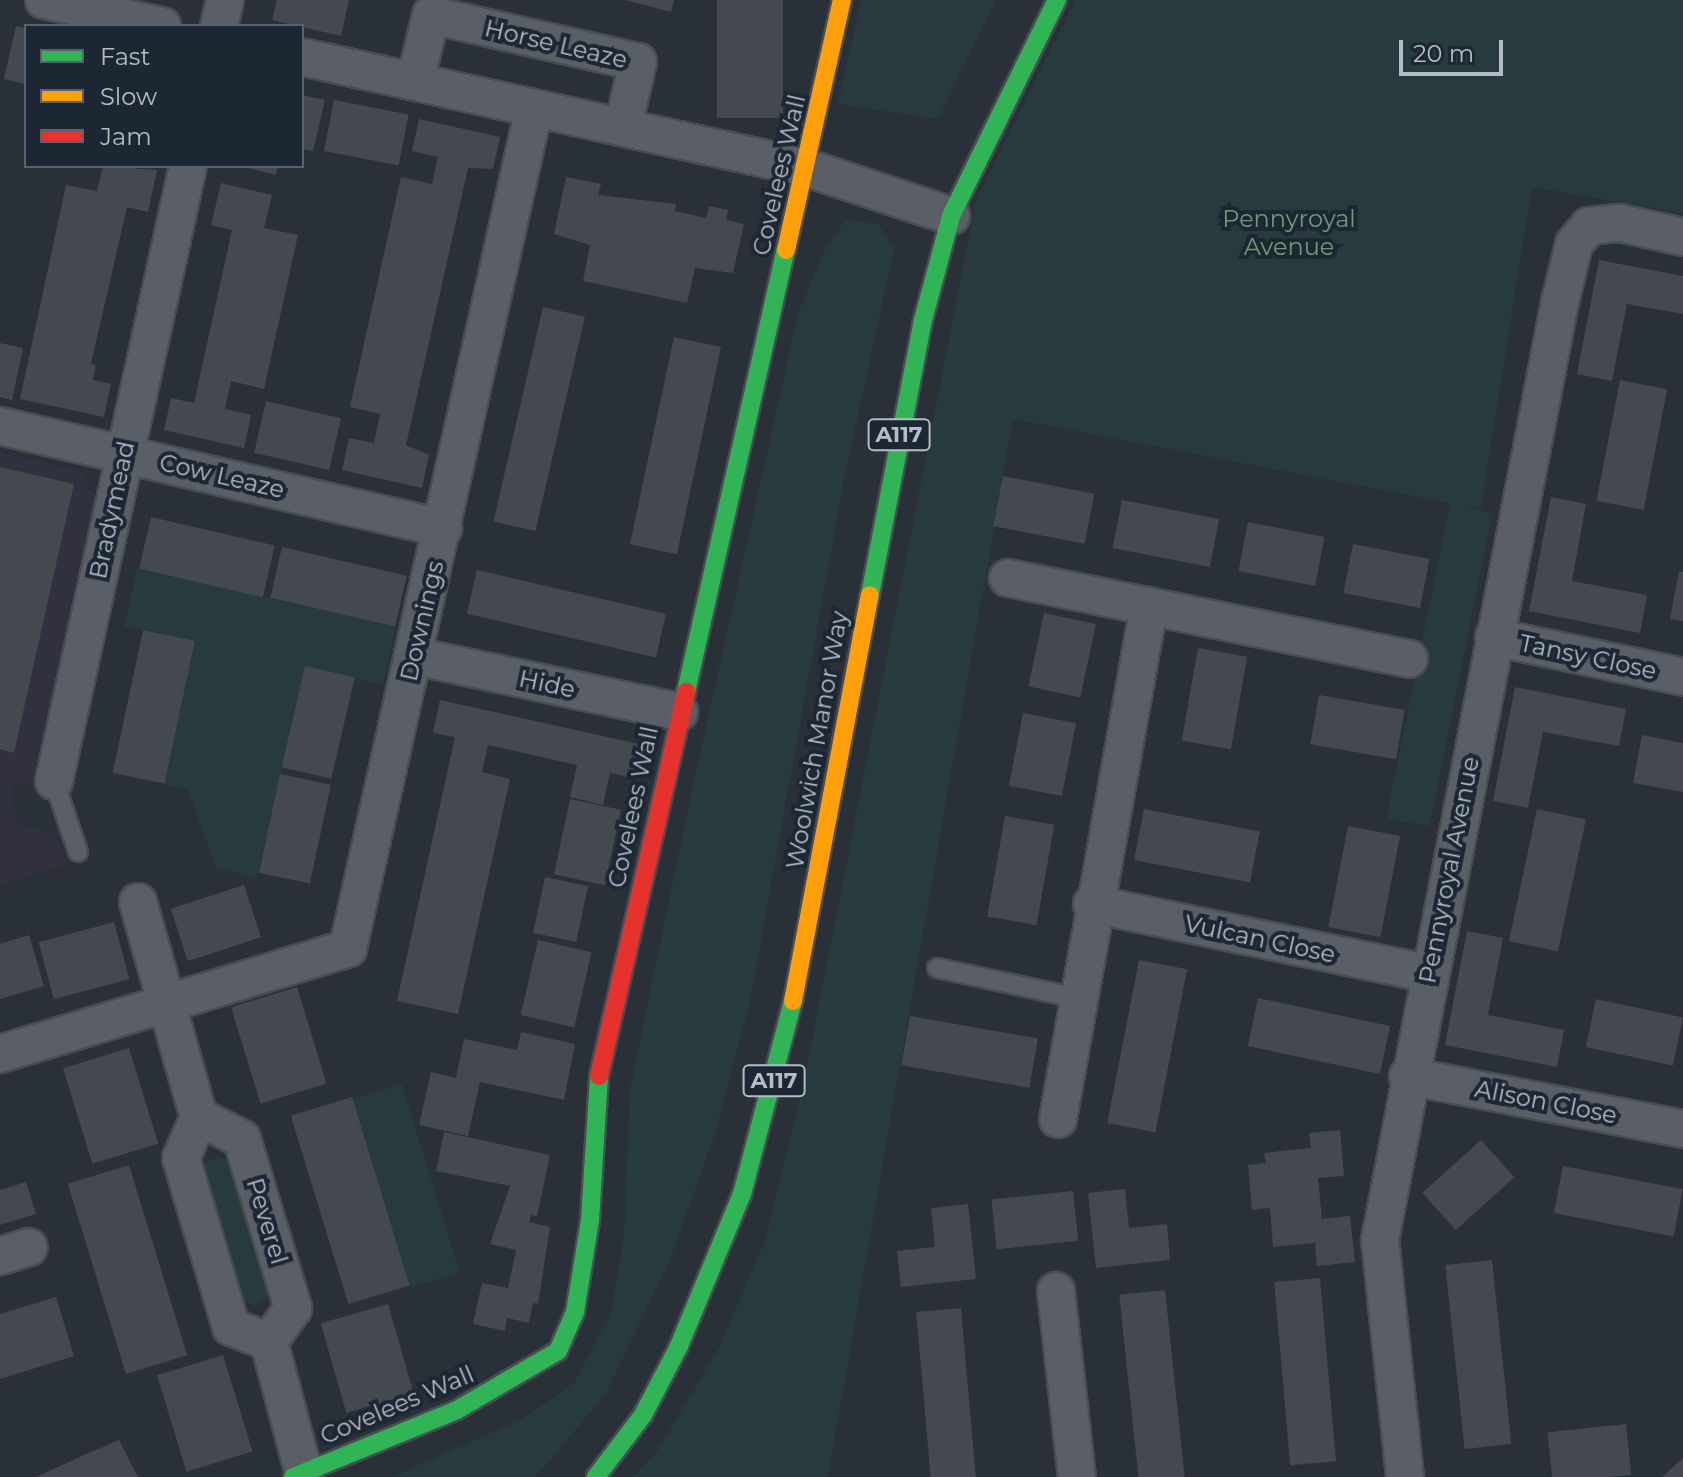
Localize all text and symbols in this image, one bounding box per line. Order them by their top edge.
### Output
street label: Horse Leaze [482,14,630,74]
legend [24,24,304,168]
scale bar [1403,24,1507,74]
text: 20 m [1413,39,1474,68]
text: Fast [100,42,150,71]
text: Slow [100,82,157,111]
street label: Covelees Wall [747,92,811,258]
text: Jam [100,122,152,151]
park label: Pennyroyal Avenue [1222,205,1356,261]
road number: A117 [867,417,931,453]
street label: Bradymead [83,438,141,582]
street label: Cow Leaze [157,448,287,504]
street label: Downings [394,558,450,684]
street label: Woolwich Manor Way [780,609,854,871]
street label: Tansy Close [1517,628,1659,686]
street label: Hide [516,664,578,704]
street label: Covelees Wall [602,724,664,890]
street label: Pennyroyal Avenue [1413,754,1485,986]
street label: Vulcan Close [1182,909,1338,969]
road number: A117 [742,1063,806,1099]
street label: Alison Close [1473,1074,1619,1130]
street label: Peverel [240,1174,294,1268]
street label: Covelees Wall [316,1360,478,1450]

